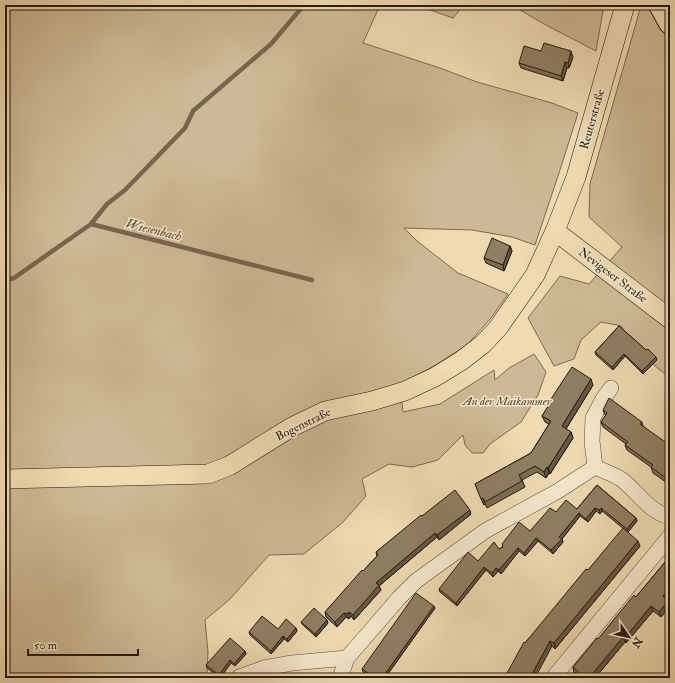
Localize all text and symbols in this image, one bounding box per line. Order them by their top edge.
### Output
street label: Reuterstraße [577,87,608,151]
water label: Wiesenbach [124,215,184,245]
street label: Nevigeser Straße [575,245,650,306]
park label: An der Maikammer [461,394,552,409]
street label: Bogenstraße [273,405,333,444]
north arrow [609,617,649,657]
scale bar [28,631,138,657]
text: N [628,634,646,651]
text: 50 m [34,638,58,653]

